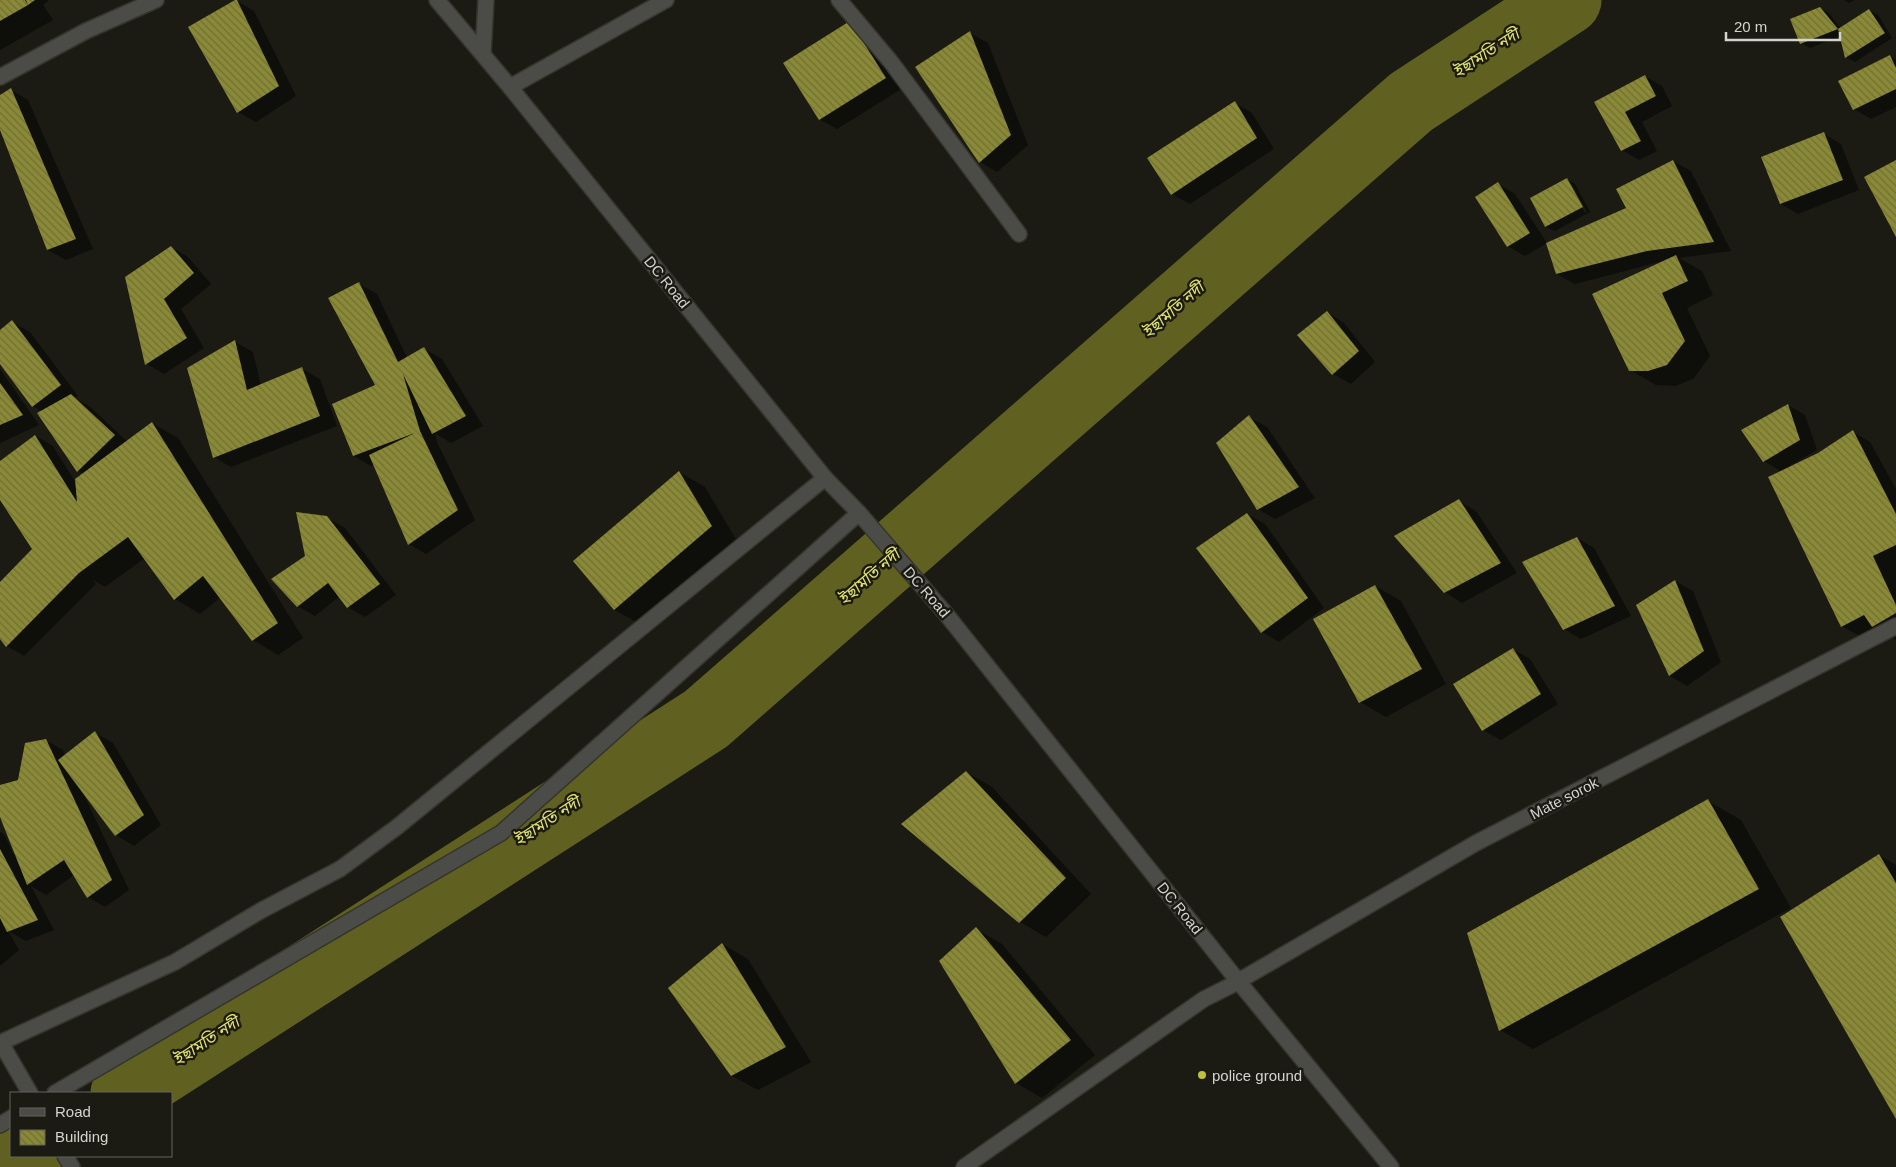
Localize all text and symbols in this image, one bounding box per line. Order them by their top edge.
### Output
scale bar [1726,10,1840,42]
text: 20 m [1734,18,1767,35]
water label: ইছামতি নদী [1449,23,1524,81]
street label: DC Road [641,253,693,311]
water label: ইছামতি নদী [1138,276,1209,341]
water label: ইছামতি নদী [834,543,905,608]
street label: DC Road [900,563,954,621]
street label: Mate sorok [1527,773,1601,822]
water label: ইছামতি নদী [510,791,585,849]
street label: DC Road [1154,879,1206,937]
water label: ইছামতি নদী [169,1011,244,1069]
place label: police ground [1212,1067,1302,1084]
marker: police ground [1196,1069,1208,1081]
legend [10,1092,172,1157]
text: Road [55,1103,91,1120]
text: Building [55,1128,108,1145]

